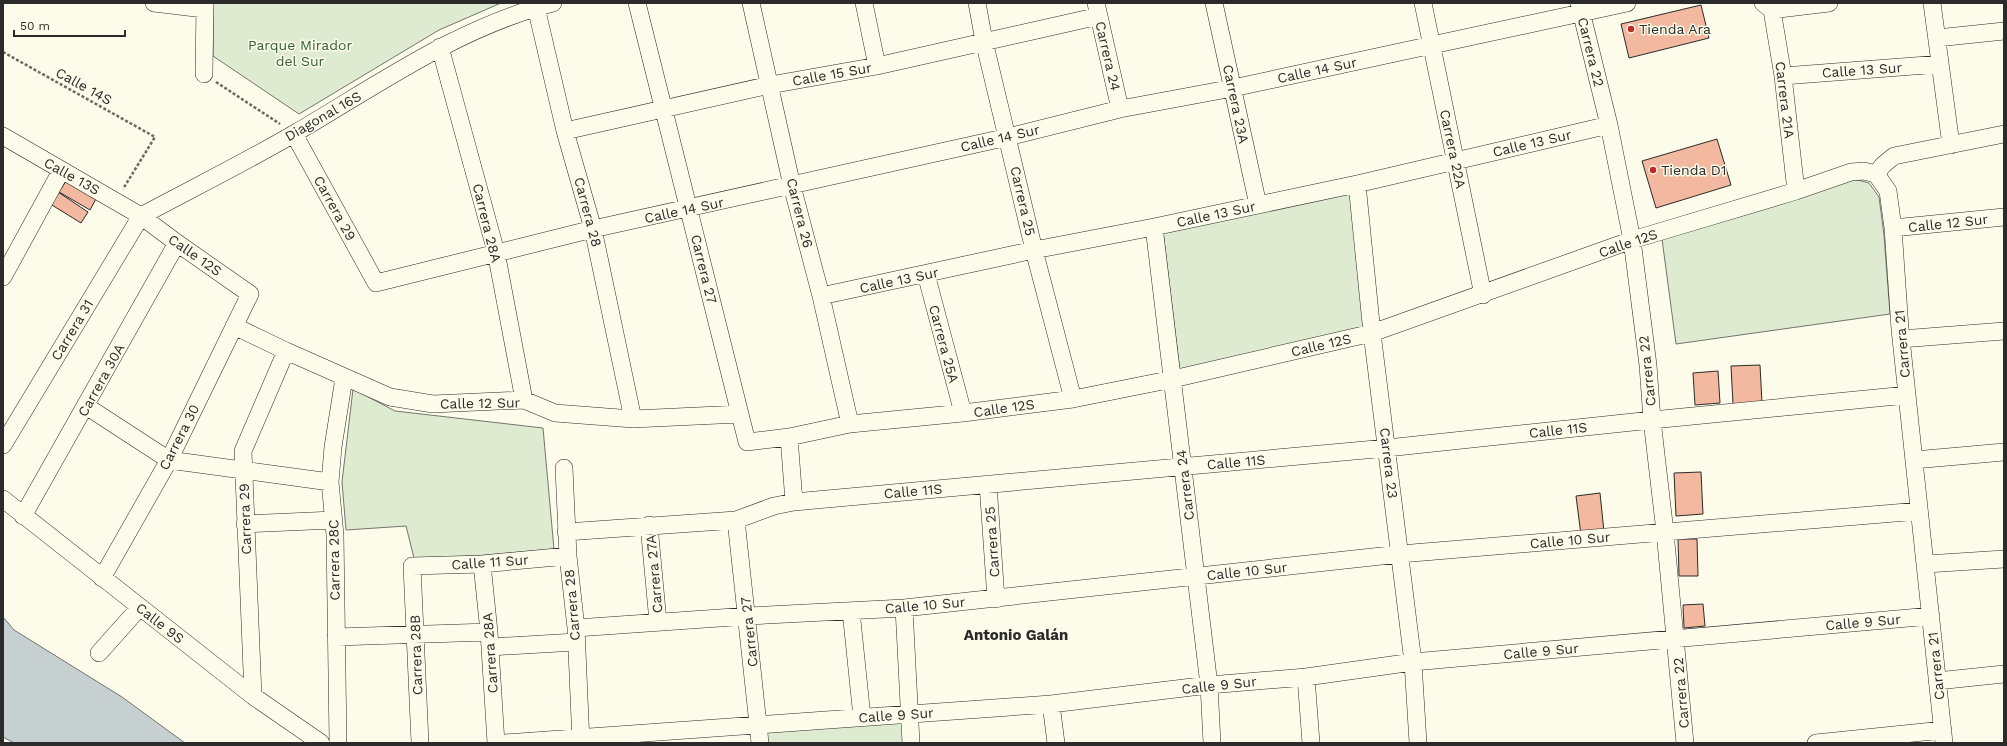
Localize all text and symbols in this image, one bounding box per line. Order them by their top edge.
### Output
scale bar [14,12,125,38]
street label: Carrera 22 [1575,16,1607,88]
text: 50 m [20,19,50,33]
street label: Carrera 24 [1092,20,1124,92]
place label: Tienda Ara [1639,21,1711,37]
marker: Tienda Ara [1626,24,1636,34]
park label: Parque Mirador del Sur [248,37,352,69]
street label: Calle 14 Sur [1276,54,1358,86]
street label: Calle 15 Sur [791,59,873,89]
street label: Calle 13 Sur [1821,59,1903,81]
street label: Carrera 21A [1772,61,1798,139]
street label: Carrera 23A [1220,63,1252,145]
street label: Calle 14S [53,64,115,108]
street label: Diagonal 16S [282,88,364,144]
street label: Carrera 22A [1437,108,1469,190]
street label: Calle 14 Sur [959,121,1041,155]
street label: Calle 13 Sur [1491,126,1573,160]
street label: Calle 13S [41,154,103,198]
place label: Tienda D1 [1661,162,1726,178]
street label: Carrera 25 [1007,165,1039,237]
marker: Tienda D1 [1648,165,1658,175]
street label: Carrera 29 [311,173,359,243]
street label: Carrera 28 [571,175,605,249]
street label: Carrera 26 [784,176,816,250]
street label: Carrera 28A [469,182,505,264]
street label: Calle 14 Sur [643,194,725,226]
street label: Calle 13 Sur [1175,198,1257,230]
street label: Calle 12 Sur [1907,211,1989,235]
street label: Calle 12S [1596,225,1660,261]
street label: Calle 12S [165,231,225,279]
street label: Carrera 27 [688,233,720,305]
street label: Calle 13 Sur [858,264,940,296]
street label: Carrera 31 [48,297,96,363]
street label: Carrera 25A [926,303,962,385]
street label: Carrera 21 [1891,309,1913,379]
street label: Calle 12S [1289,330,1353,360]
street label: Carrera 22 [1635,335,1659,407]
street label: Carrera 30A [74,341,128,419]
street label: Calle 12 Sur [440,394,521,412]
street label: Calle 12S [973,396,1035,420]
street label: Carrera 30 [156,401,202,473]
street label: Calle 11S [1528,419,1588,441]
street label: Carrera 23 [1377,427,1401,499]
street label: Carrera 24 [1173,449,1197,521]
street label: Calle 11S [1206,451,1266,473]
street label: Calle 11S [883,480,943,502]
street label: Carrera 29 [236,483,254,555]
street label: Carrera 25 [982,506,1002,578]
street label: Carrera 28C [325,519,343,601]
street label: Calle 10 Sur [1529,528,1611,551]
street label: Carrera 27A [643,534,665,614]
street label: Calle 11 Sur [451,551,530,573]
street label: Calle 10 Sur [1206,559,1288,583]
street label: Carrera 28 [561,569,583,641]
street label: Calle 10 Sur [884,593,966,616]
street label: Carrera 27 [737,596,761,668]
street label: Calle 9S [133,599,187,647]
street label: Calle 9 Sur [1825,611,1902,633]
street label: Carrera 28A [479,612,501,694]
street label: Carrera 28B [407,614,425,696]
district label: Antonio Galán [964,626,1068,644]
street label: Carrera 21 [1924,631,1948,701]
street label: Calle 9 Sur [1503,640,1580,662]
street label: Carrera 22 [1670,657,1692,729]
street label: Calle 9 Sur [1181,673,1258,697]
street label: Calle 9 Sur [858,704,935,726]

